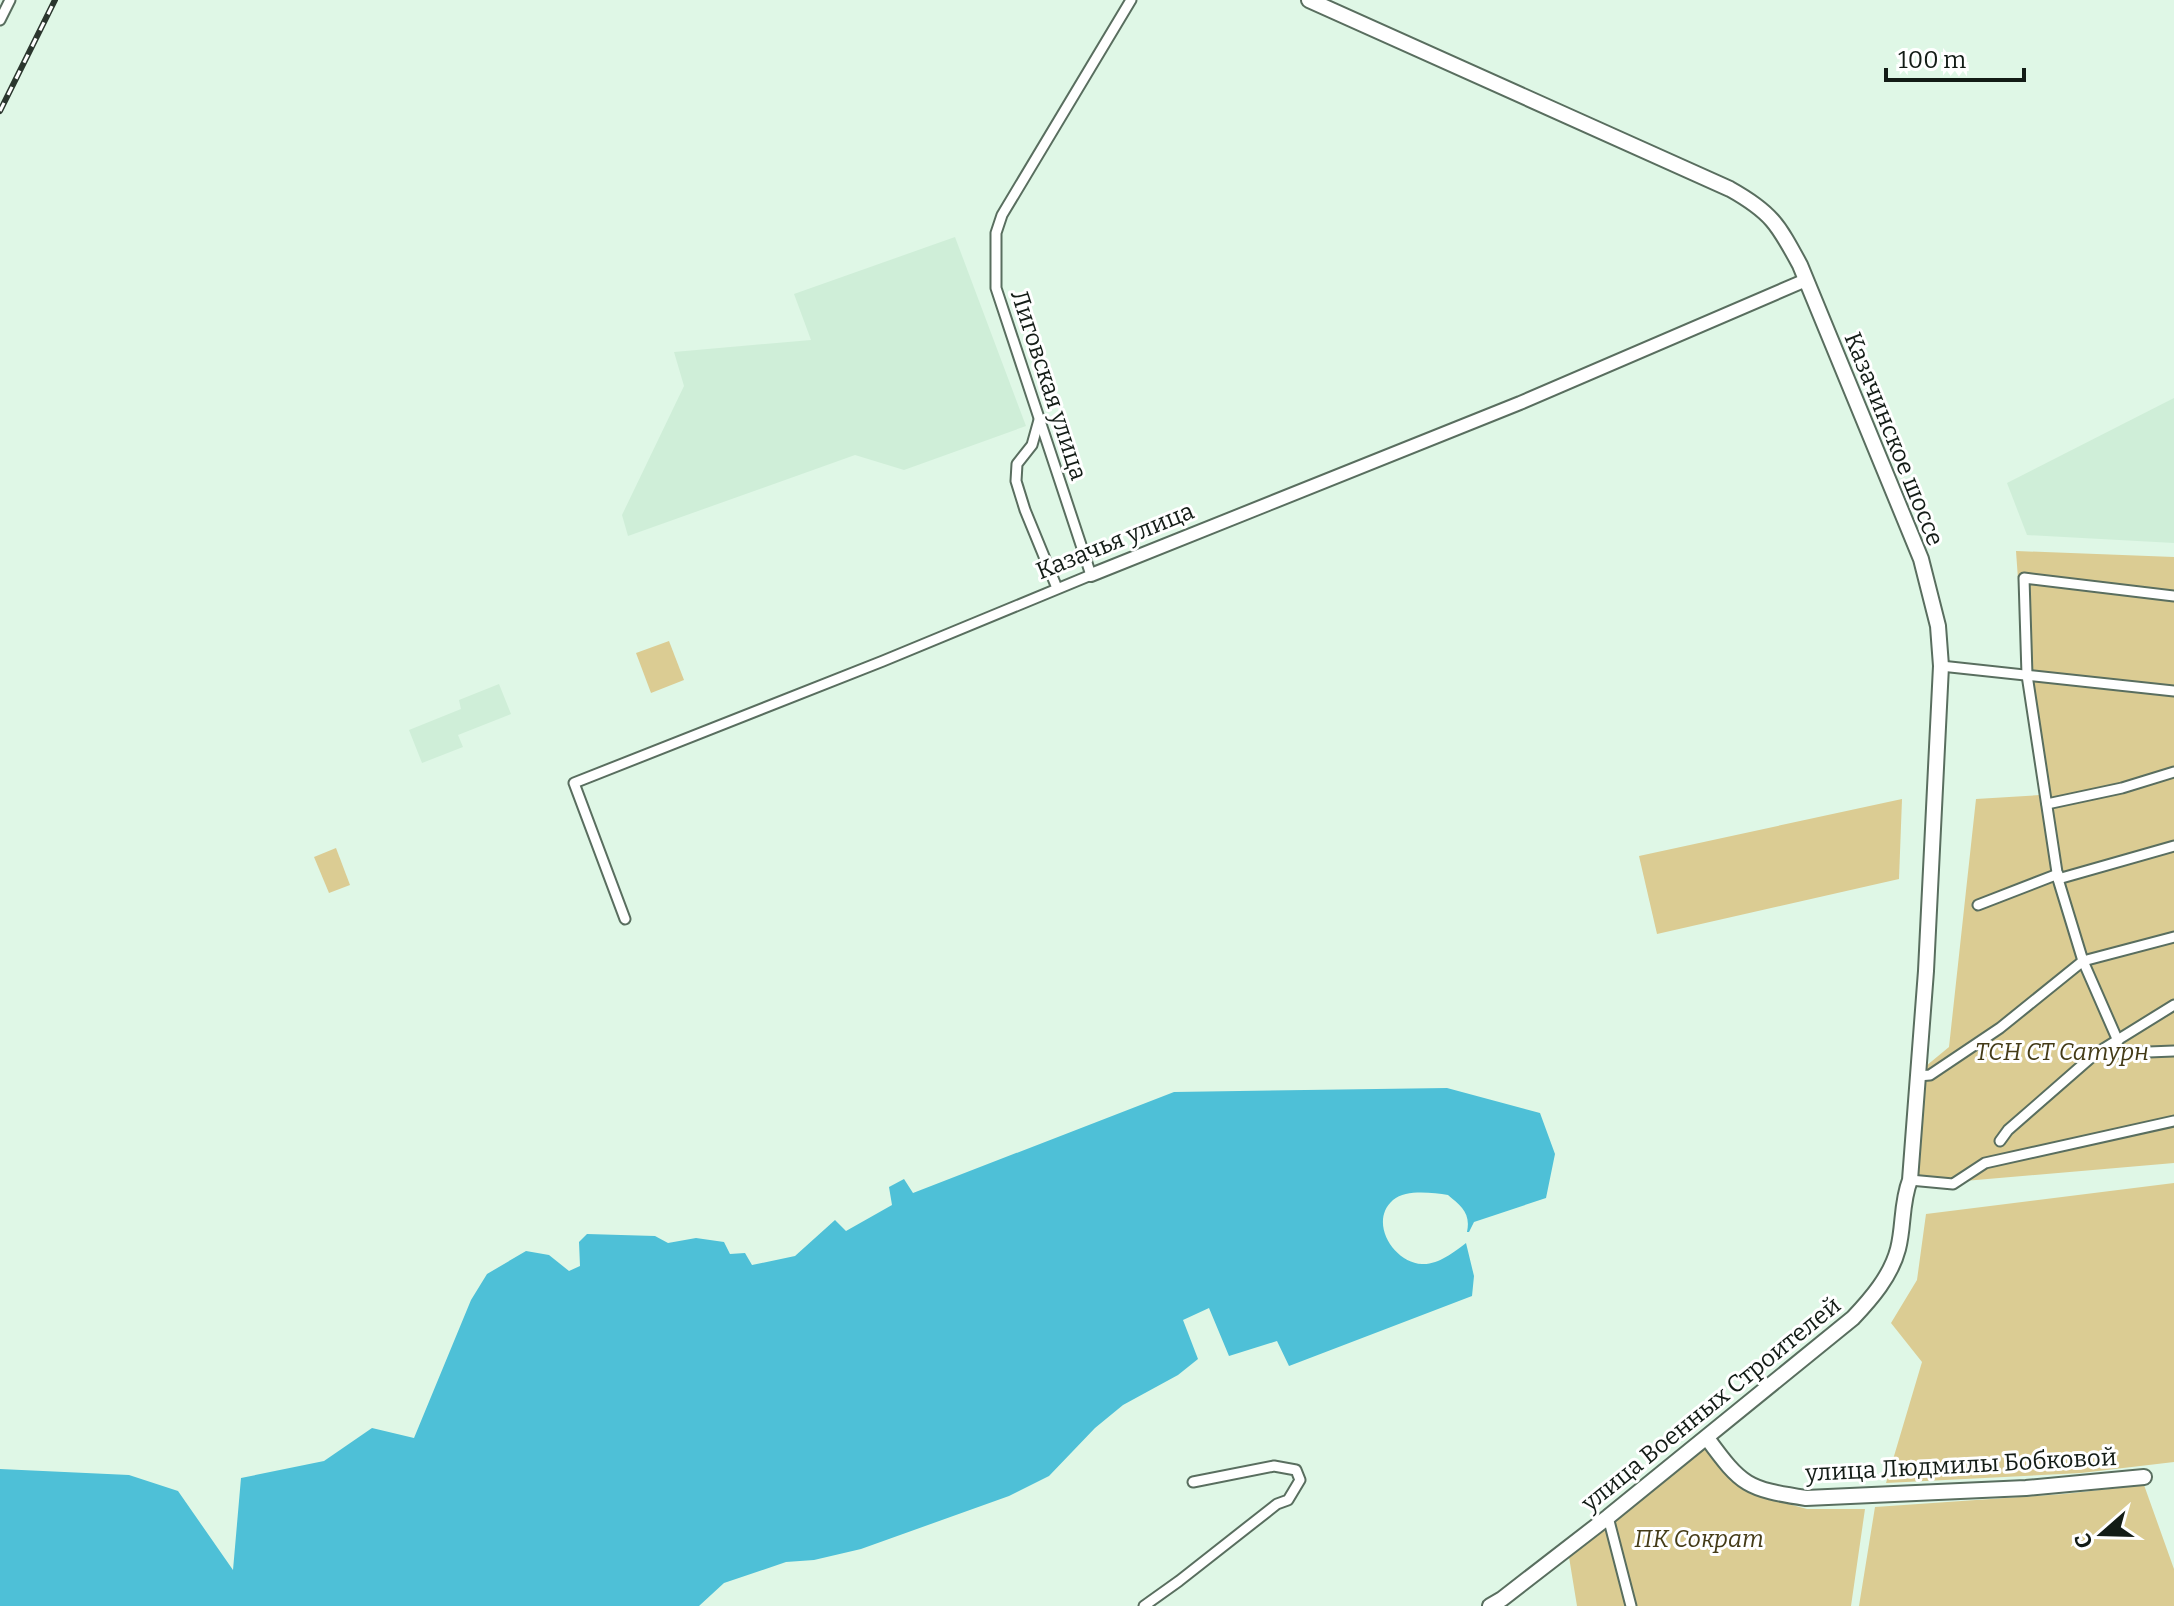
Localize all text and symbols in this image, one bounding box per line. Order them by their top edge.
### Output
scale bar [1886,32,2024,82]
text: 100 m [1898,46,1966,74]
street label: Лиговская улица [1005,286,1093,484]
street label: Казачинское шоссе [1838,328,1950,550]
street label: Казачья улица [1032,497,1198,585]
park label: ТСН СТ Сатурн [1975,1038,2149,1066]
street label: улица Военных Строителей [1575,1291,1846,1518]
street label: улица Людмилы Бобковой [1804,1443,2117,1487]
north arrow [2062,1494,2142,1574]
park label: ПК Сократ [1634,1525,1764,1553]
text: С [2069,1529,2099,1552]

